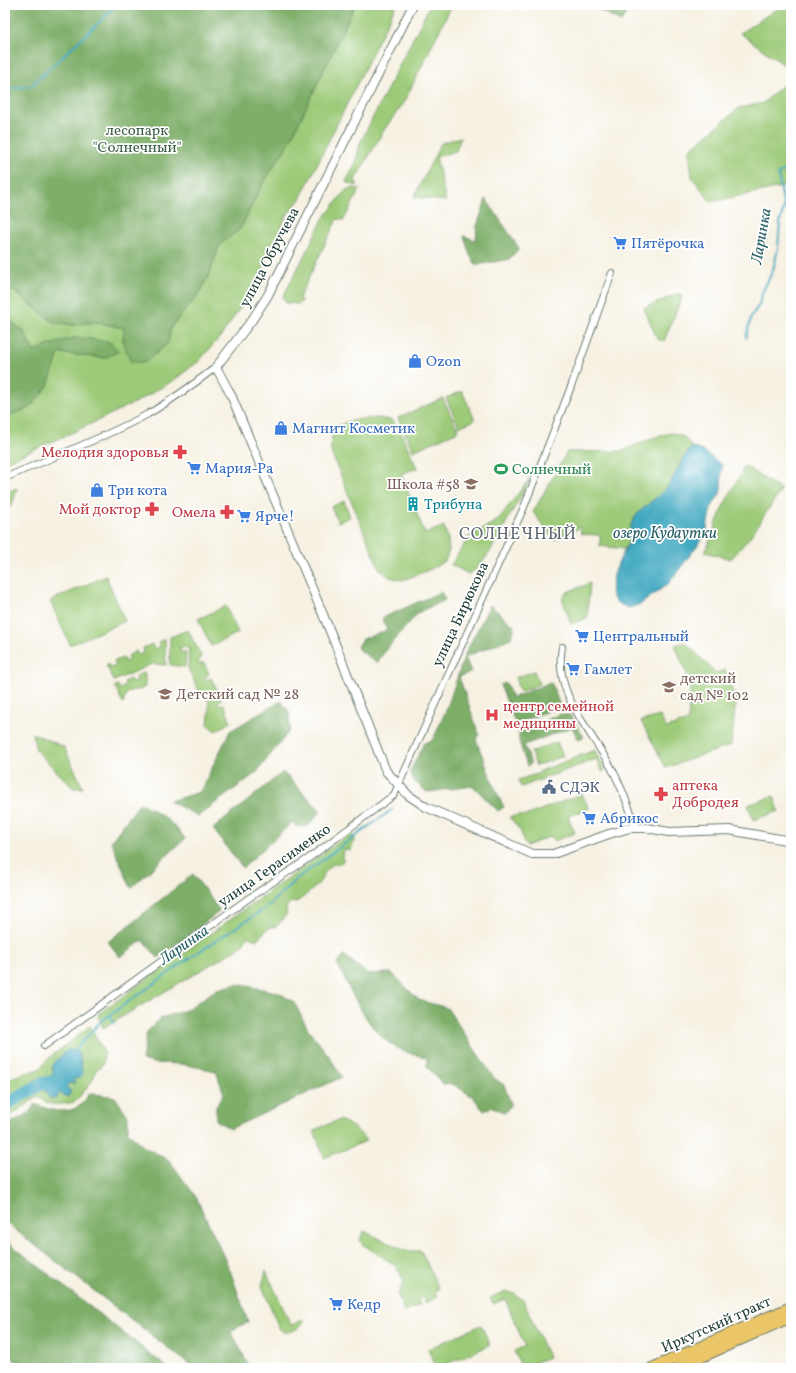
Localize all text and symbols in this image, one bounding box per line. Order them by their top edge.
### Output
park label: лесопарк "Солнечный" [92,121,182,159]
street label: улица Обручева [235,204,306,311]
water label: Ларинка [746,206,778,267]
place label: Пятёрочка [631,234,705,255]
supermarket icon: Пятёрочка [612,235,628,251]
place label: Ozon [426,352,461,373]
shop icon: Ozon [407,353,423,369]
place label: Магнит Косметик [292,419,415,440]
shop icon: Магнит Косметик [273,420,289,436]
place label: Мелодия здоровья [41,443,169,464]
pharmacy icon: Мелодия здоровья [172,444,188,460]
place label: Мария-Ра [205,459,274,480]
supermarket icon: Мария-Ра [186,460,202,476]
place label: Солнечный [512,460,591,481]
sports icon: Солнечный [493,461,509,477]
place label: Школа #58 [387,475,460,496]
school or university icon: Школа #58 [463,476,479,492]
place label: Три кота [108,481,168,502]
shop icon: Три кота [89,482,105,498]
place label: Трибуна [424,495,482,516]
building icon: Трибуна [405,496,421,512]
place label: Мой доктор [59,500,141,521]
pharmacy icon: Мой доктор [144,501,160,517]
place label: Омела [172,503,216,524]
pharmacy icon: Омела [219,504,235,520]
place label: Ярче! [255,507,295,528]
supermarket icon: Ярче! [236,508,252,524]
district label: СОЛНЕЧНЫЙ [459,523,577,546]
water label: озеро Кудаутки [613,523,717,545]
street label: улица Бирюкова [428,559,495,671]
place label: Центральный [593,627,689,648]
supermarket icon: Центральный [574,628,590,644]
place label: Гамлет [584,660,632,681]
supermarket icon: Гамлет [565,661,581,677]
place label: детский сад № 102 [680,669,749,707]
school or university icon: детский сад № 102 [661,679,677,695]
place label: Детский сад № 28 [176,685,299,706]
school or university icon: Детский сад № 28 [157,686,173,702]
place label: центр семейной медицины [503,697,614,735]
hospital icon: центр семейной медицины [484,707,500,723]
place label: аптека Добродея [672,776,739,814]
place label: СДЭК [560,778,600,799]
public building icon: СДЭК [541,779,557,795]
pharmacy icon: аптека Добродея [653,786,669,802]
place label: Абрикос [600,809,659,830]
supermarket icon: Абрикос [581,810,597,826]
street label: улица Герасименко [214,819,336,913]
water label: Ларинка [154,920,214,972]
street label: Иркутский тракт [658,1292,775,1359]
place label: Кедр [347,1295,381,1316]
supermarket icon: Кедр [328,1296,344,1312]

